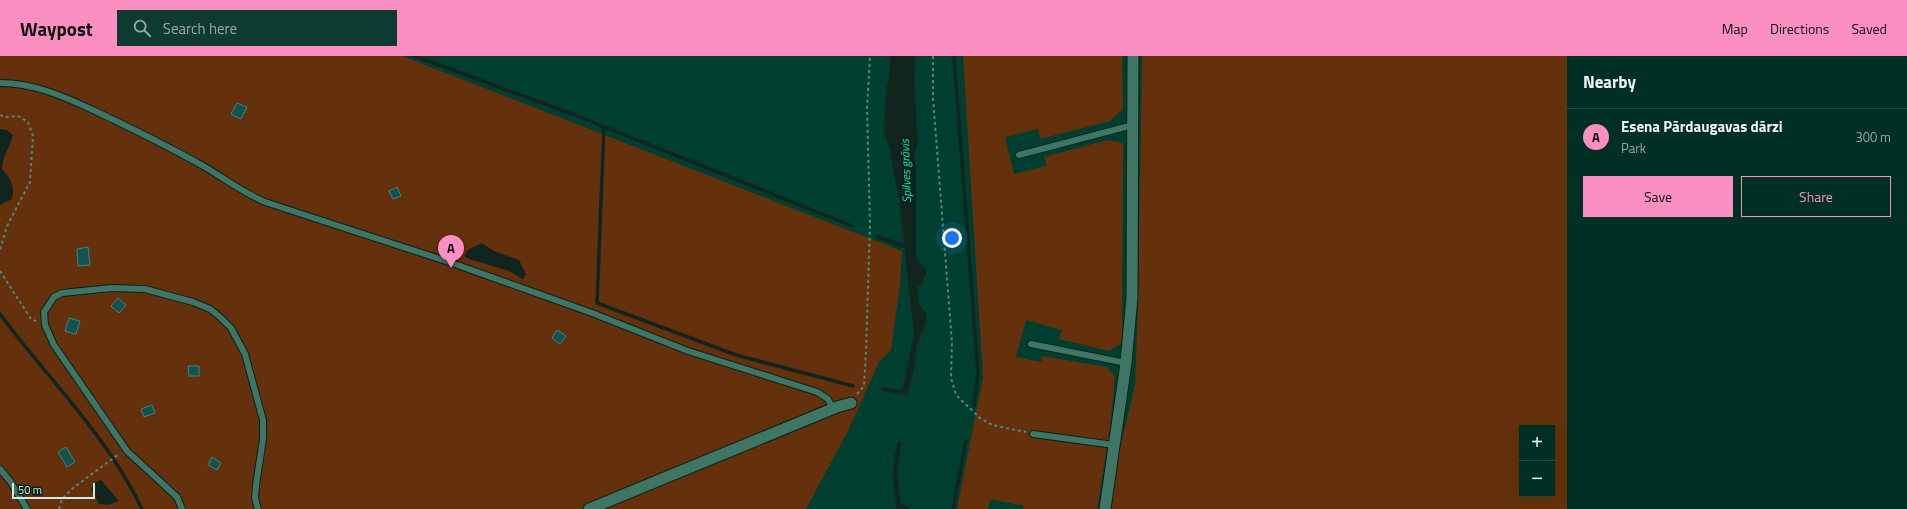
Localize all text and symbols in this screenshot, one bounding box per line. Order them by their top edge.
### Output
search box [117,10,397,46]
text: Waypost [20,14,93,43]
icon: search [131,17,153,39]
text: Search here [163,17,237,40]
text: Map [1722,18,1748,39]
text: Directions [1770,18,1829,39]
text: Saved [1851,18,1887,39]
text: Nearby [1583,69,1636,95]
text: Esena Pārdaugavas dārzi [1621,115,1783,138]
text: A [1592,127,1600,147]
text: 300 m [1855,127,1891,147]
water label: Spilves grāvis [895,138,916,203]
text: Park [1621,138,1646,158]
button: Save [1583,176,1733,217]
button: Share [1741,176,1891,217]
your location [942,228,962,248]
pin: A [438,235,464,268]
map controls [1519,425,1555,497]
button: + [1519,425,1555,461]
button: − [1519,461,1555,497]
scale bar [12,481,95,500]
text: 50 m [18,482,42,498]

